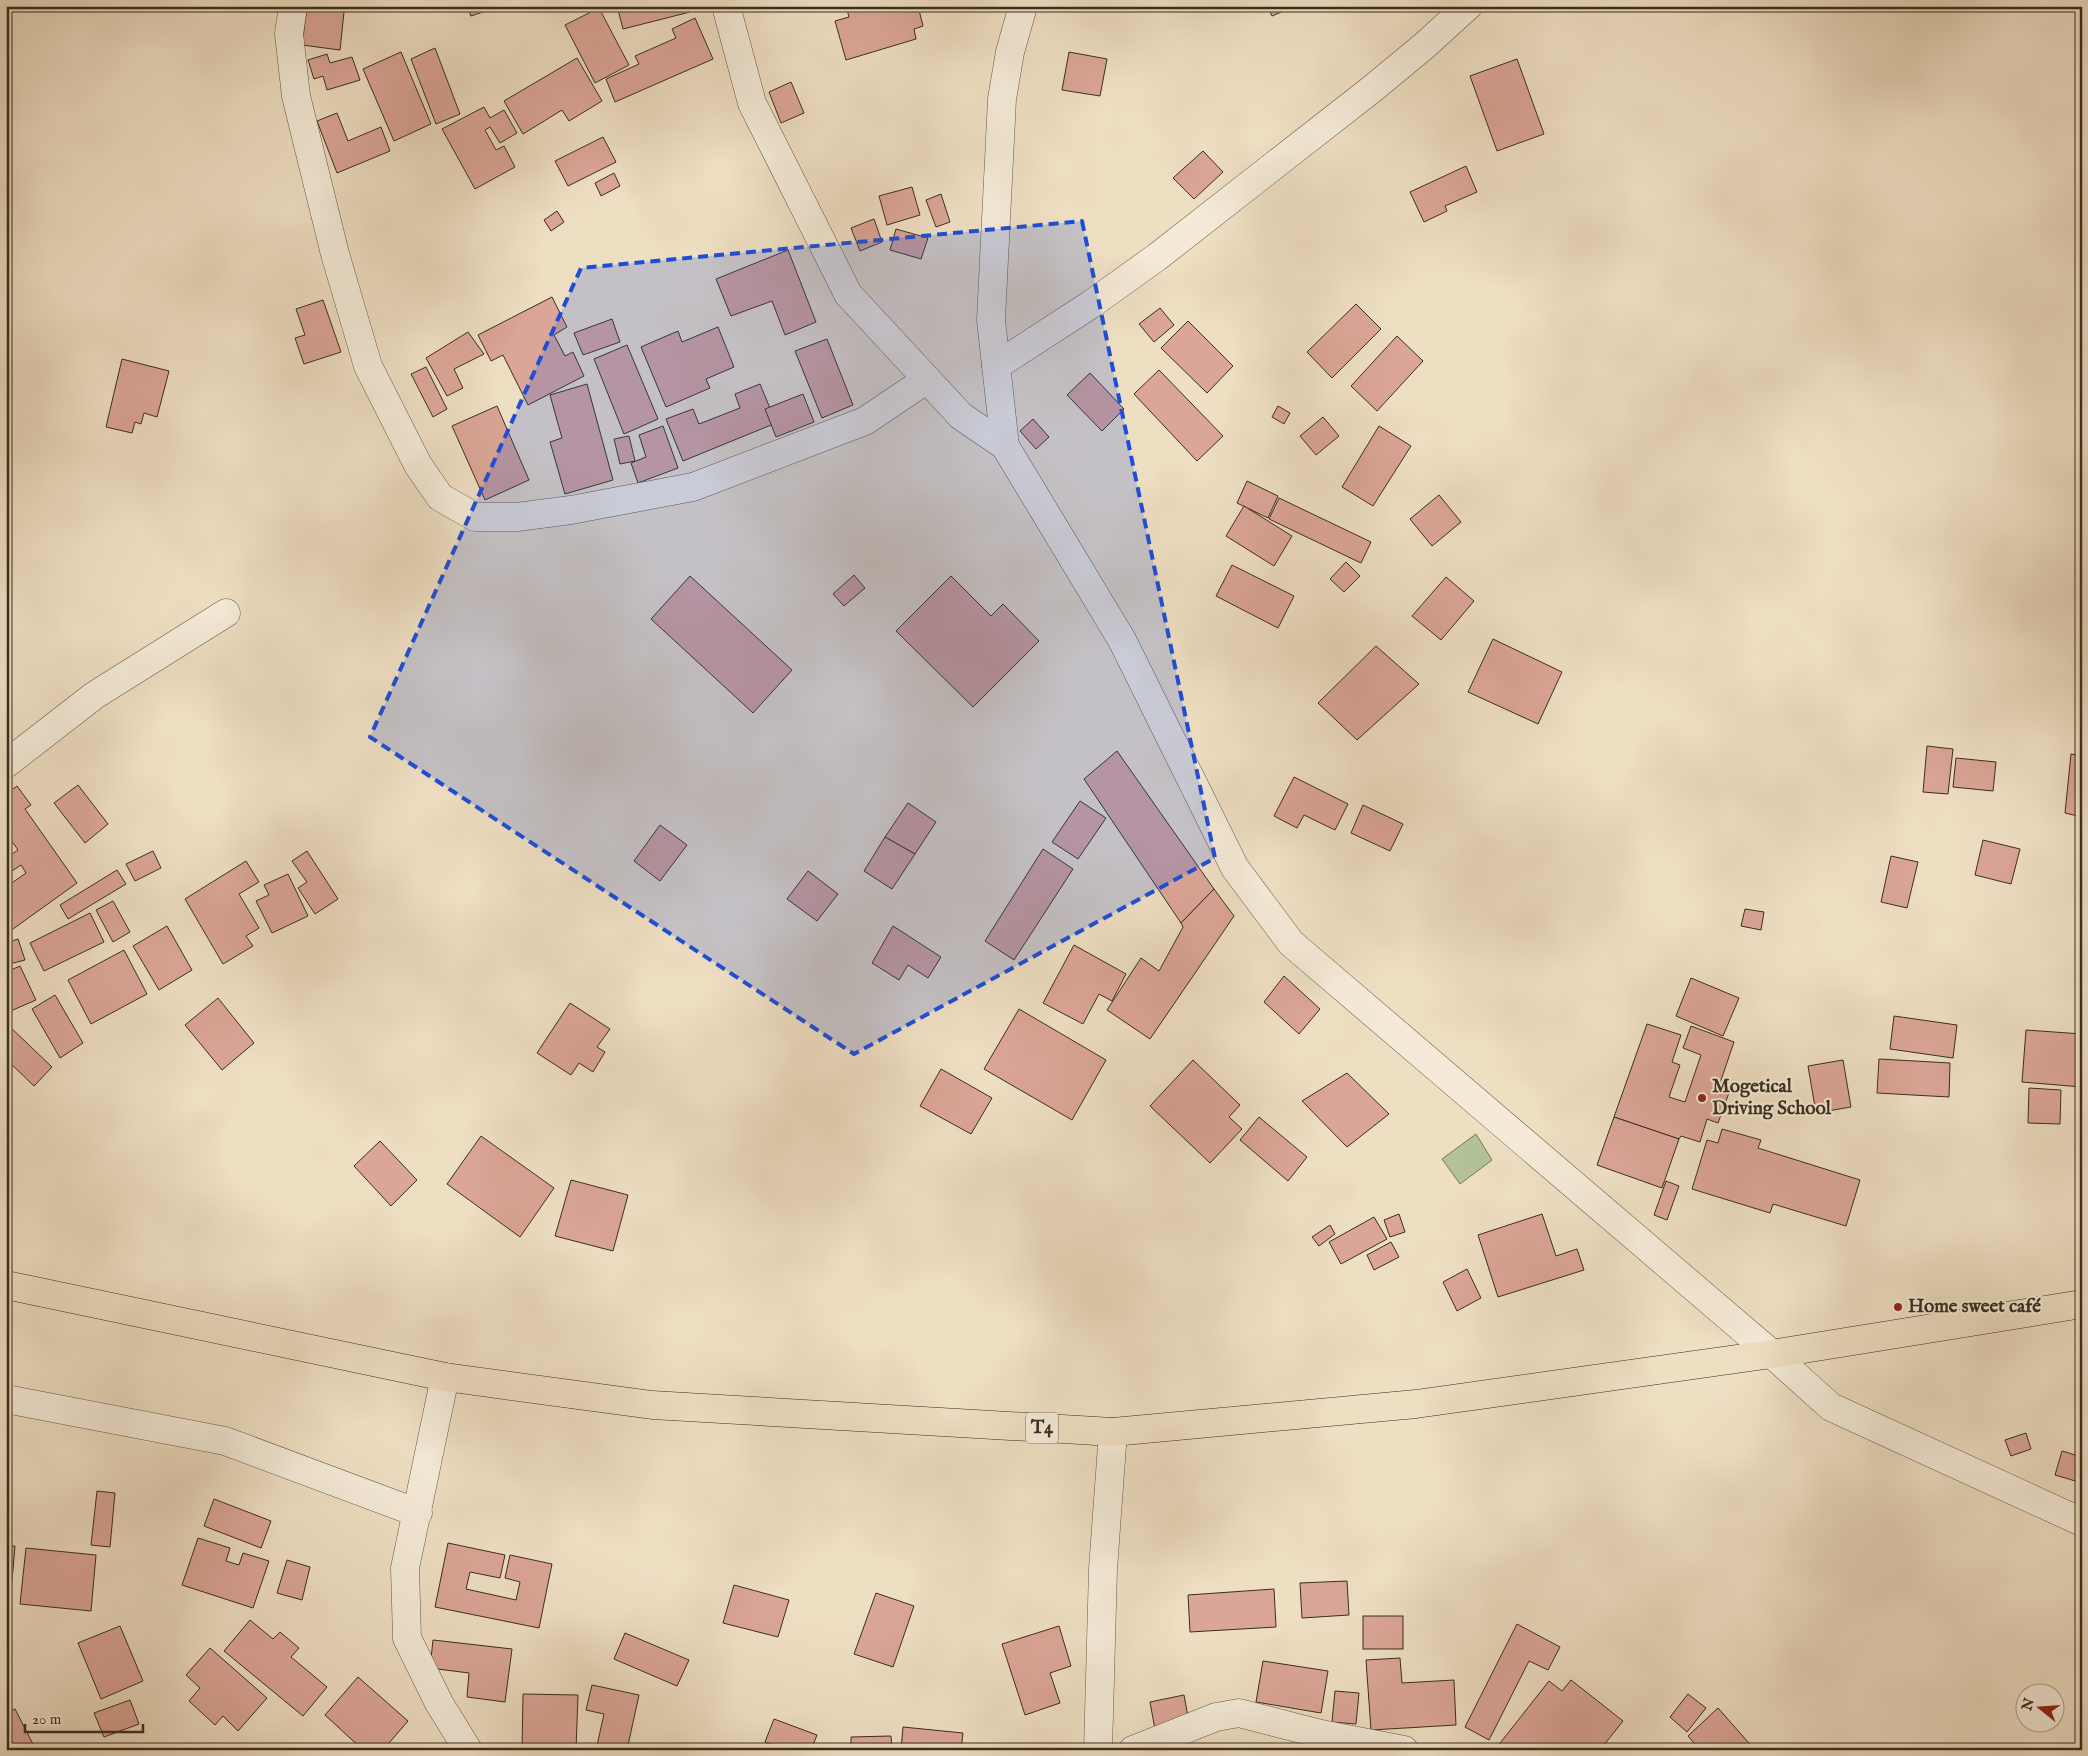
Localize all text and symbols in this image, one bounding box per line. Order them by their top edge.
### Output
place label: Mogetical Driving School [1712,1075,1832,1121]
marker: Mogetical Driving School [1696,1092,1708,1104]
place label: Home sweet café [1908,1295,2041,1319]
marker: Home sweet café [1892,1301,1904,1313]
road number: T4 [1026,1412,1058,1444]
north arrow [2016,1684,2066,1734]
text: N [2018,1696,2039,1714]
scale bar [25,1701,142,1733]
text: 20 m [32,1710,62,1729]

